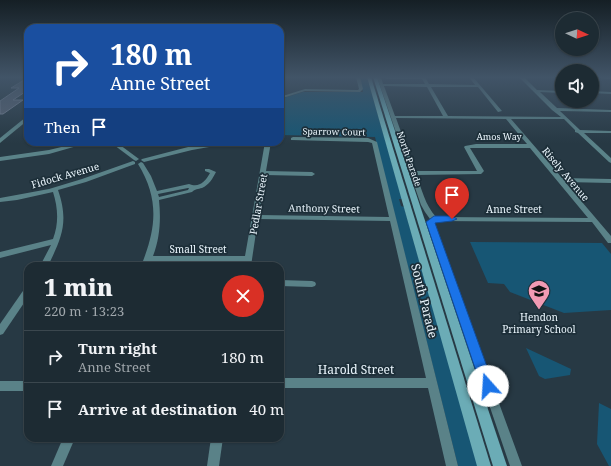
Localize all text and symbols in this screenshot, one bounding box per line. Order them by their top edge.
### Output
north arrow [555,12,599,56]
map controls [555,12,599,108]
text: 180 m [110,35,192,73]
icon: right [44,40,96,92]
button: sound [555,64,599,108]
text: Anne Street [110,71,210,95]
icon: arrive [88,116,110,138]
text: Then [44,117,80,137]
street label: Sparrow Court [302,124,366,139]
street label: North Parade [394,130,425,188]
street label: Amos Way [476,130,523,143]
street label: Risely Avenue [539,144,593,204]
street label: Fidock Avenue [29,159,101,191]
street label: Pedlar Street [246,172,270,235]
pin [435,178,469,219]
icon: arrive [441,184,463,206]
street label: Anthony Street [288,200,360,216]
street label: Anne Street [486,202,542,216]
street label: Small Street [169,242,227,256]
street label: South Parade [407,262,442,340]
text: 1 min [44,270,113,303]
button: close [222,275,264,317]
school or university icon: Hendon Primary School [526,278,552,311]
text: 220 m · 13:23 [44,302,124,320]
place label: Hendon Primary School [502,310,576,336]
text: Turn right [78,338,157,358]
icon: right [44,346,66,368]
text: 180 m [221,347,264,367]
text: Anne Street [78,358,151,376]
street label: Harold Street [318,361,394,378]
position arrow [467,365,509,407]
icon: arrive [44,398,66,420]
text: Arrive at destination [78,399,237,419]
text: 40 m [249,399,284,419]

